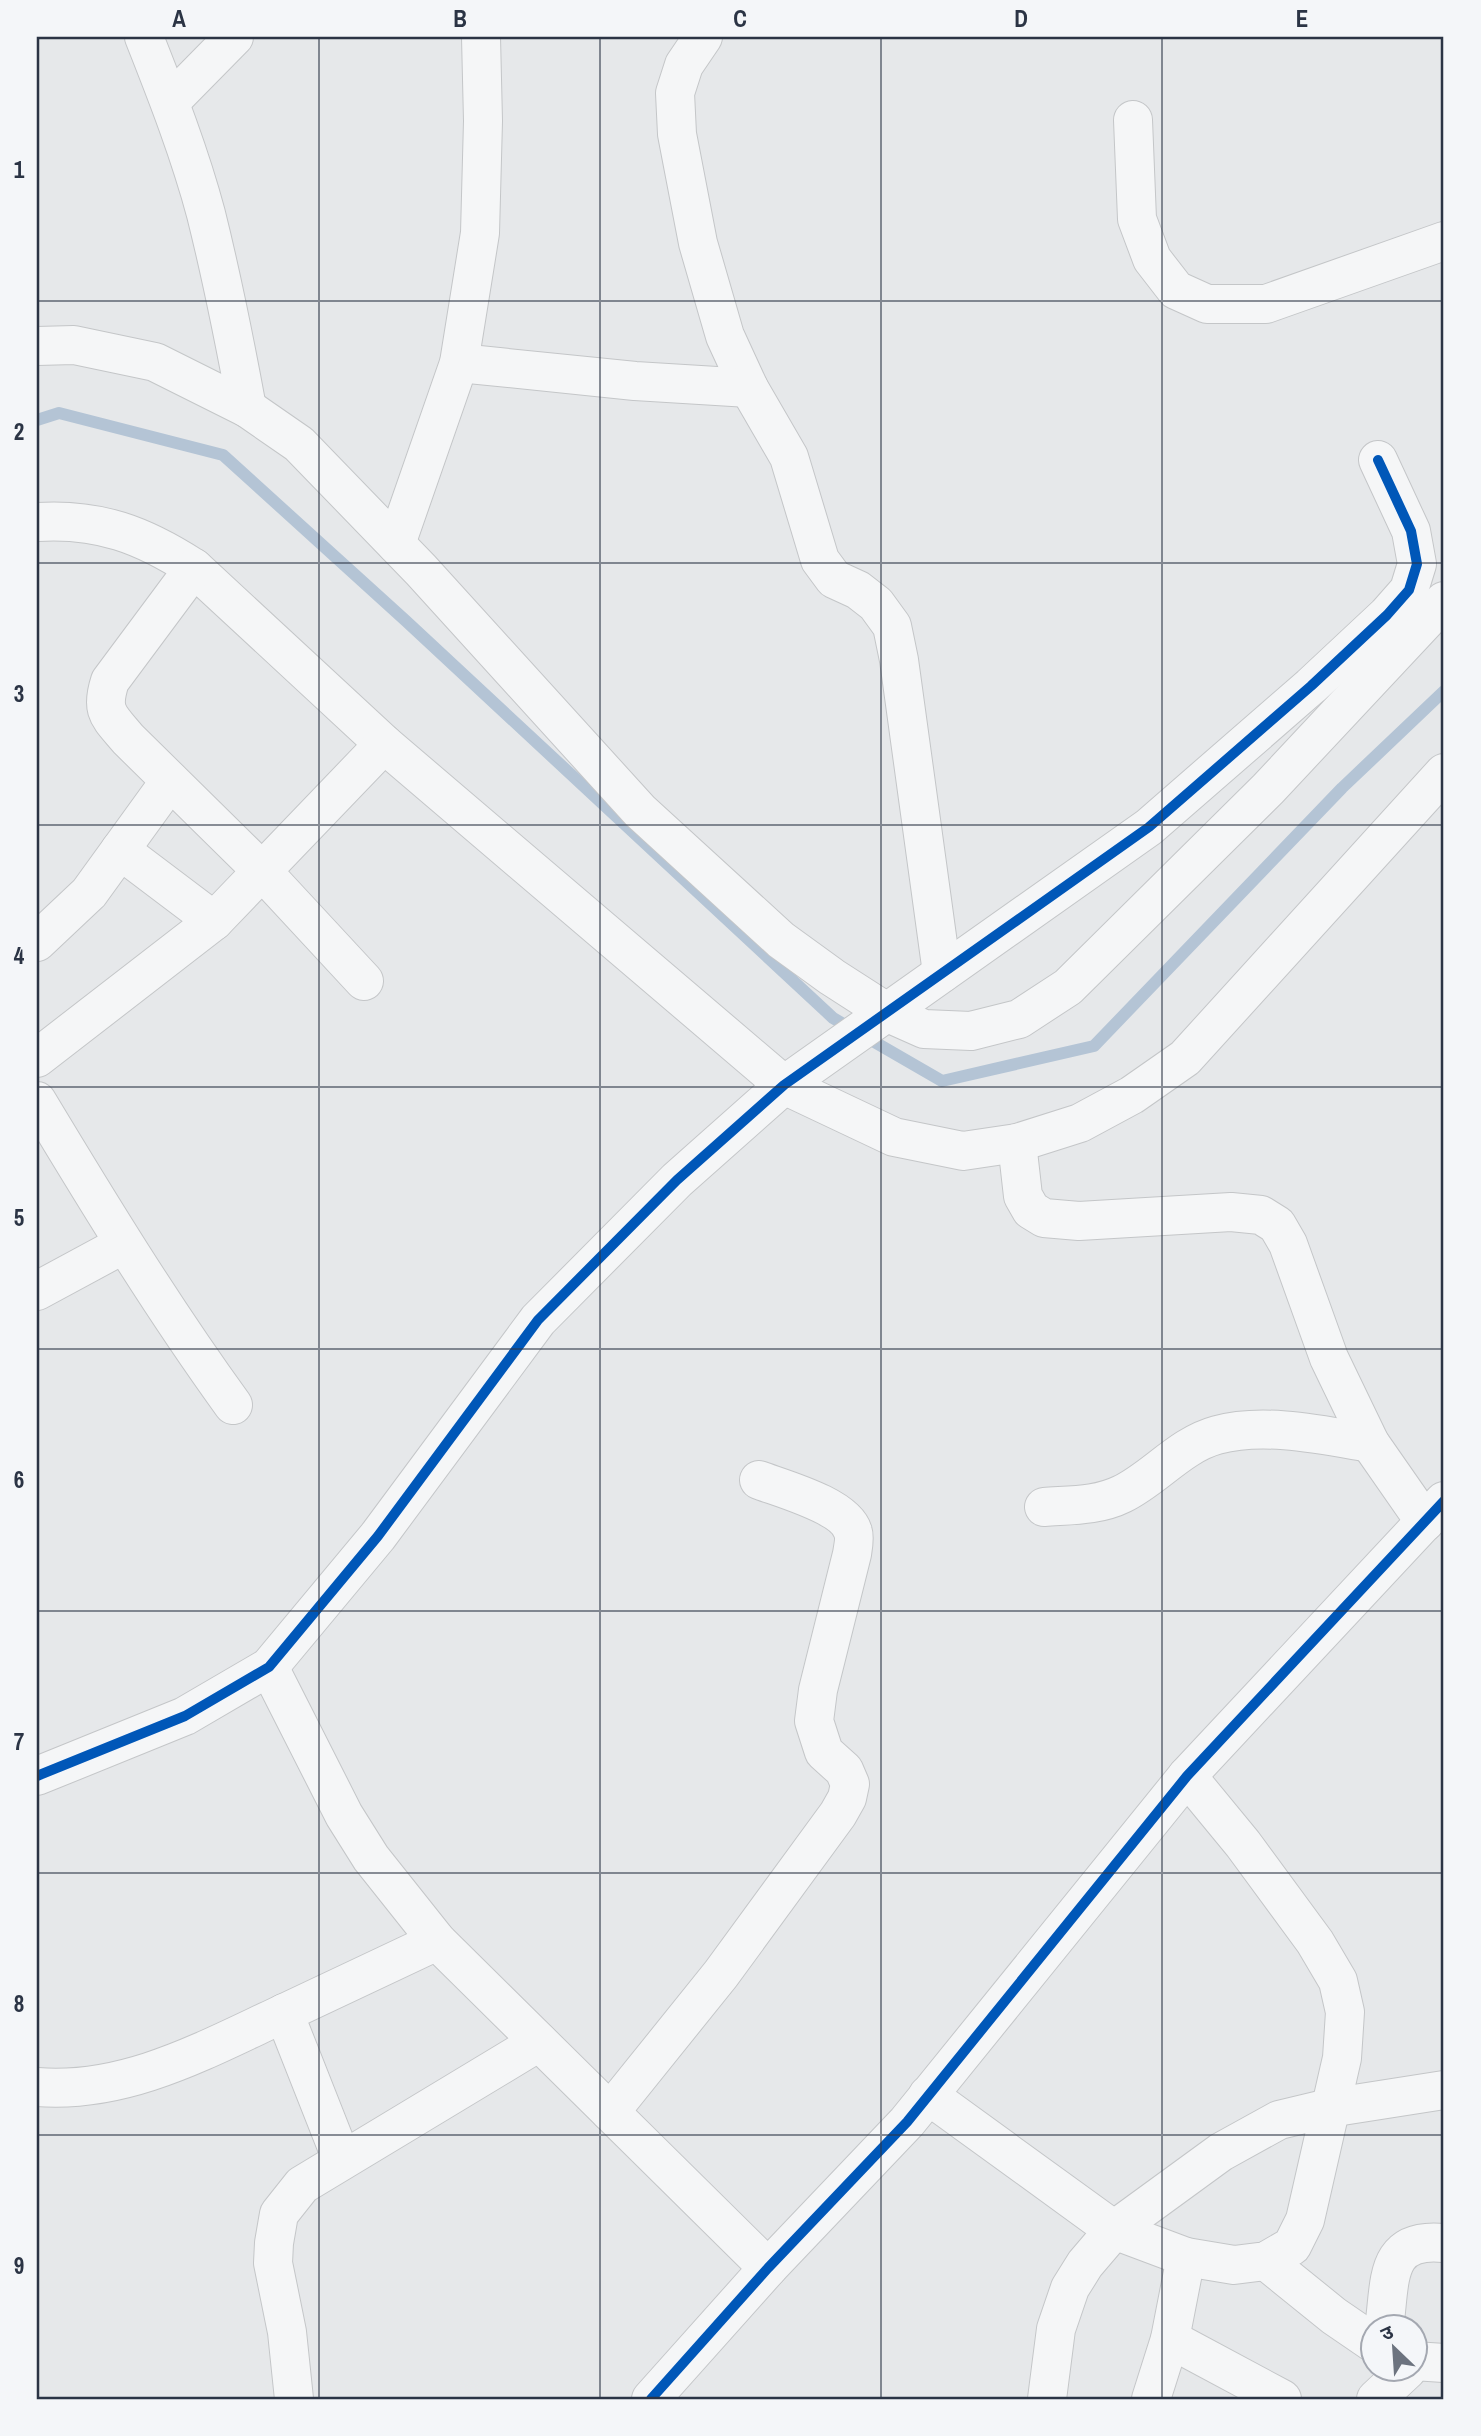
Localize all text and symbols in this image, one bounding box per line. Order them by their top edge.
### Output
text: A [172,3,186,34]
text: B [453,3,467,34]
text: C [733,3,747,34]
text: D [1014,3,1028,34]
text: E [1296,3,1308,34]
text: 1 [14,154,25,185]
text: 2 [14,416,24,447]
text: 3 [14,678,24,709]
text: 4 [14,940,25,971]
text: 5 [14,1202,24,1233]
text: 6 [14,1464,24,1495]
text: 7 [14,1726,24,1757]
text: 8 [14,1988,24,2019]
text: 9 [14,2250,24,2281]
north arrow [1358,2314,1428,2384]
text: उ [1376,2318,1398,2347]

